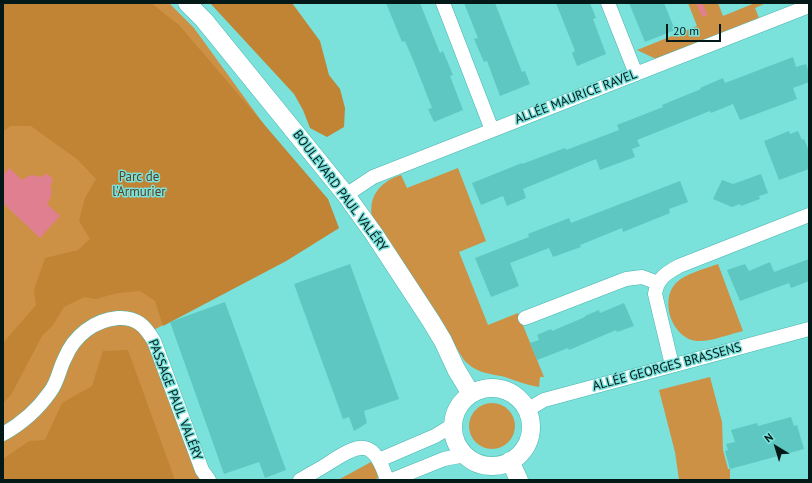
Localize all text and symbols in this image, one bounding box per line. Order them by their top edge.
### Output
scale bar [668,16,723,42]
text: 20 m [673,23,699,38]
street label: ALLÉE MAURICE RAVEL [513,66,639,128]
street label: BOULEVARD PAUL VALÉRY [289,127,391,255]
park label: Parc de l'Armurier [112,169,166,200]
street label: PASSAGE PAUL VALÉRY [145,337,205,463]
street label: ALLÉE GEORGES BRASSENS [591,340,743,394]
north arrow [756,427,796,467]
text: N [761,430,776,445]

